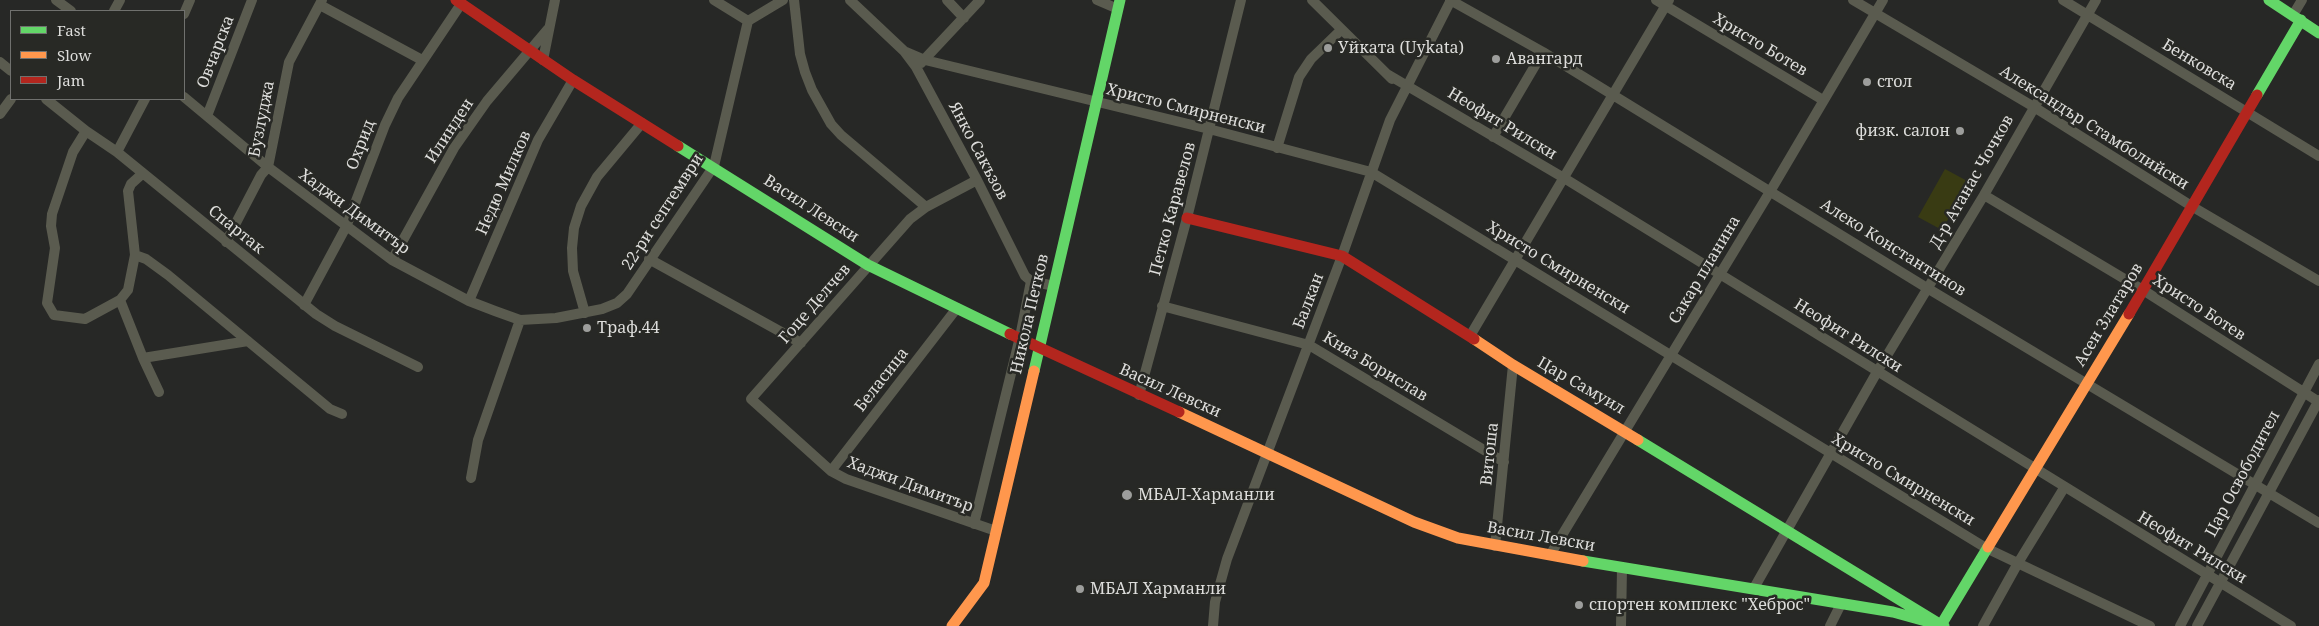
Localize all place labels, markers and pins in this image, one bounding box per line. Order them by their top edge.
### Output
place label: Уйката (Uykata) [1338,38,1464,58]
marker: Уйката (Uykata) [1322,42,1334,54]
place label: Авангард [1506,49,1583,69]
marker: Авангард [1490,53,1502,65]
place label: стол [1877,72,1912,92]
marker: стол [1861,76,1873,88]
place label: физк. салон [1856,121,1950,141]
marker: физк. салон [1954,125,1966,137]
place label: Траф.44 [597,318,660,338]
marker: Траф.44 [581,322,593,334]
place label: МБАЛ-Харманли [1138,485,1275,505]
marker: МБАЛ-Харманли [1120,488,1134,502]
place label: МБАЛ Харманли [1090,579,1226,599]
marker: МБАЛ Харманли [1074,583,1086,595]
place label: спортен комплекс "Хеброс" [1589,595,1810,615]
marker: спортен комплекс "Хеброс" [1573,599,1585,611]

